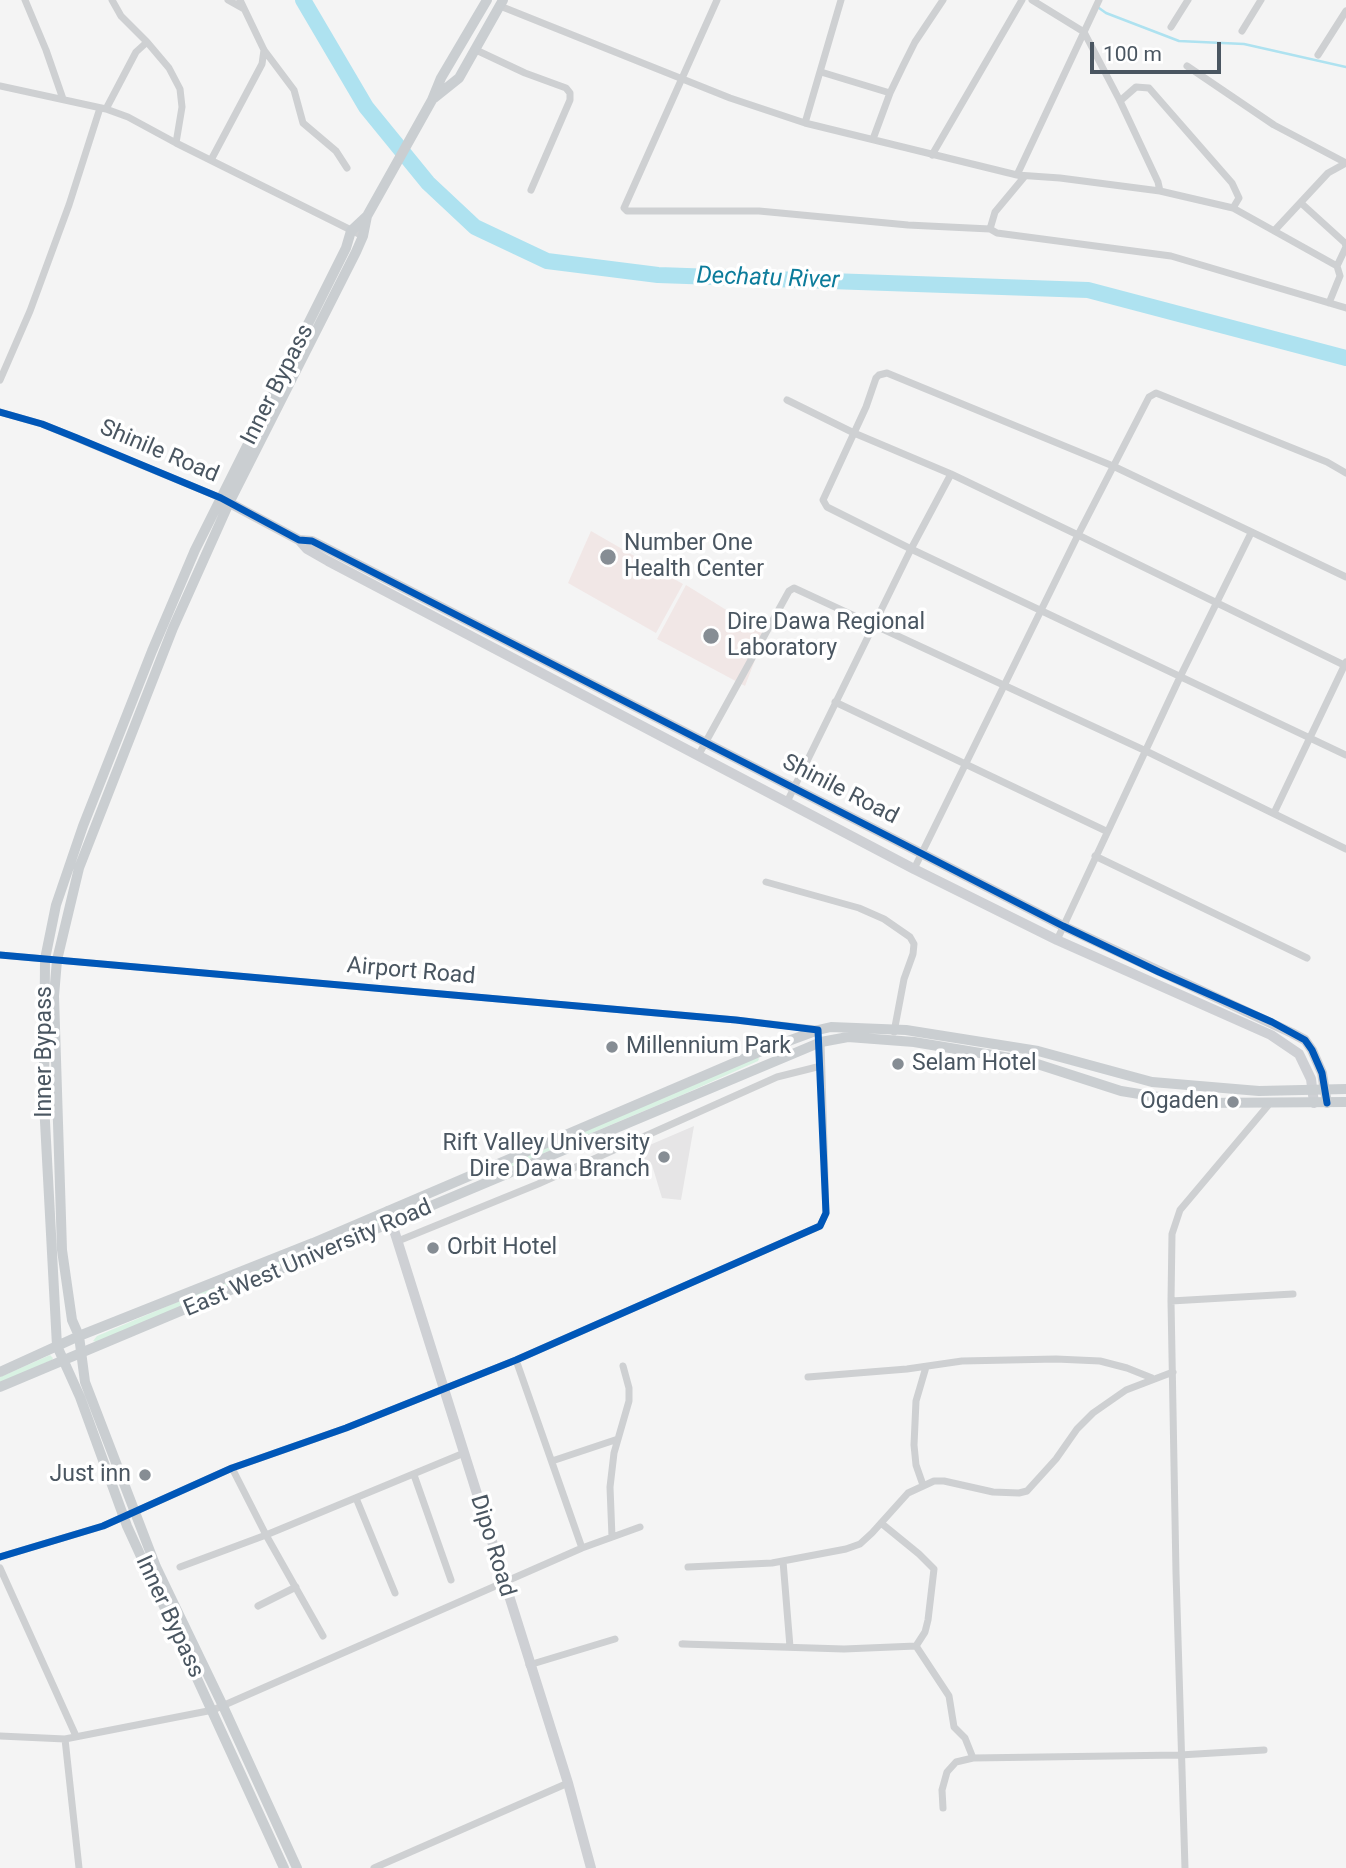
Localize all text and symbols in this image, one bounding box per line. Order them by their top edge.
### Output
scale bar [1094,28,1225,72]
text: 100 m [1103,42,1162,66]
water label: Dechatu River [696,262,840,296]
street label: Inner Bypass [236,320,320,450]
street label: Shinile Road [95,415,223,489]
place label: Number One Health Center [624,530,764,584]
marker: Number One Health Center [598,547,618,567]
place label: Dire Dawa Regional Laboratory [727,609,925,663]
marker: Dire Dawa Regional Laboratory [701,626,721,646]
street label: Shinile Road [777,749,903,831]
street label: Airport Road [346,953,476,991]
street label: Inner Bypass [31,986,59,1118]
place label: Millennium Park [626,1033,791,1061]
marker: Millennium Park [604,1039,620,1055]
place label: Selam Hotel [912,1050,1037,1078]
marker: Selam Hotel [890,1056,906,1072]
place label: Ogaden [1140,1088,1219,1116]
marker: Ogaden [1225,1094,1241,1110]
place label: Rift Valley University Dire Dawa Branch [442,1130,650,1184]
marker: Rift Valley University Dire Dawa Branch [656,1149,672,1165]
street label: East West University Road [180,1194,436,1324]
place label: Orbit Hotel [447,1234,557,1262]
marker: Orbit Hotel [425,1240,441,1256]
place label: Just inn [50,1461,131,1489]
marker: Just inn [137,1467,153,1483]
street label: Dipo Road [463,1492,521,1600]
street label: Inner Bypass [129,1551,209,1683]

